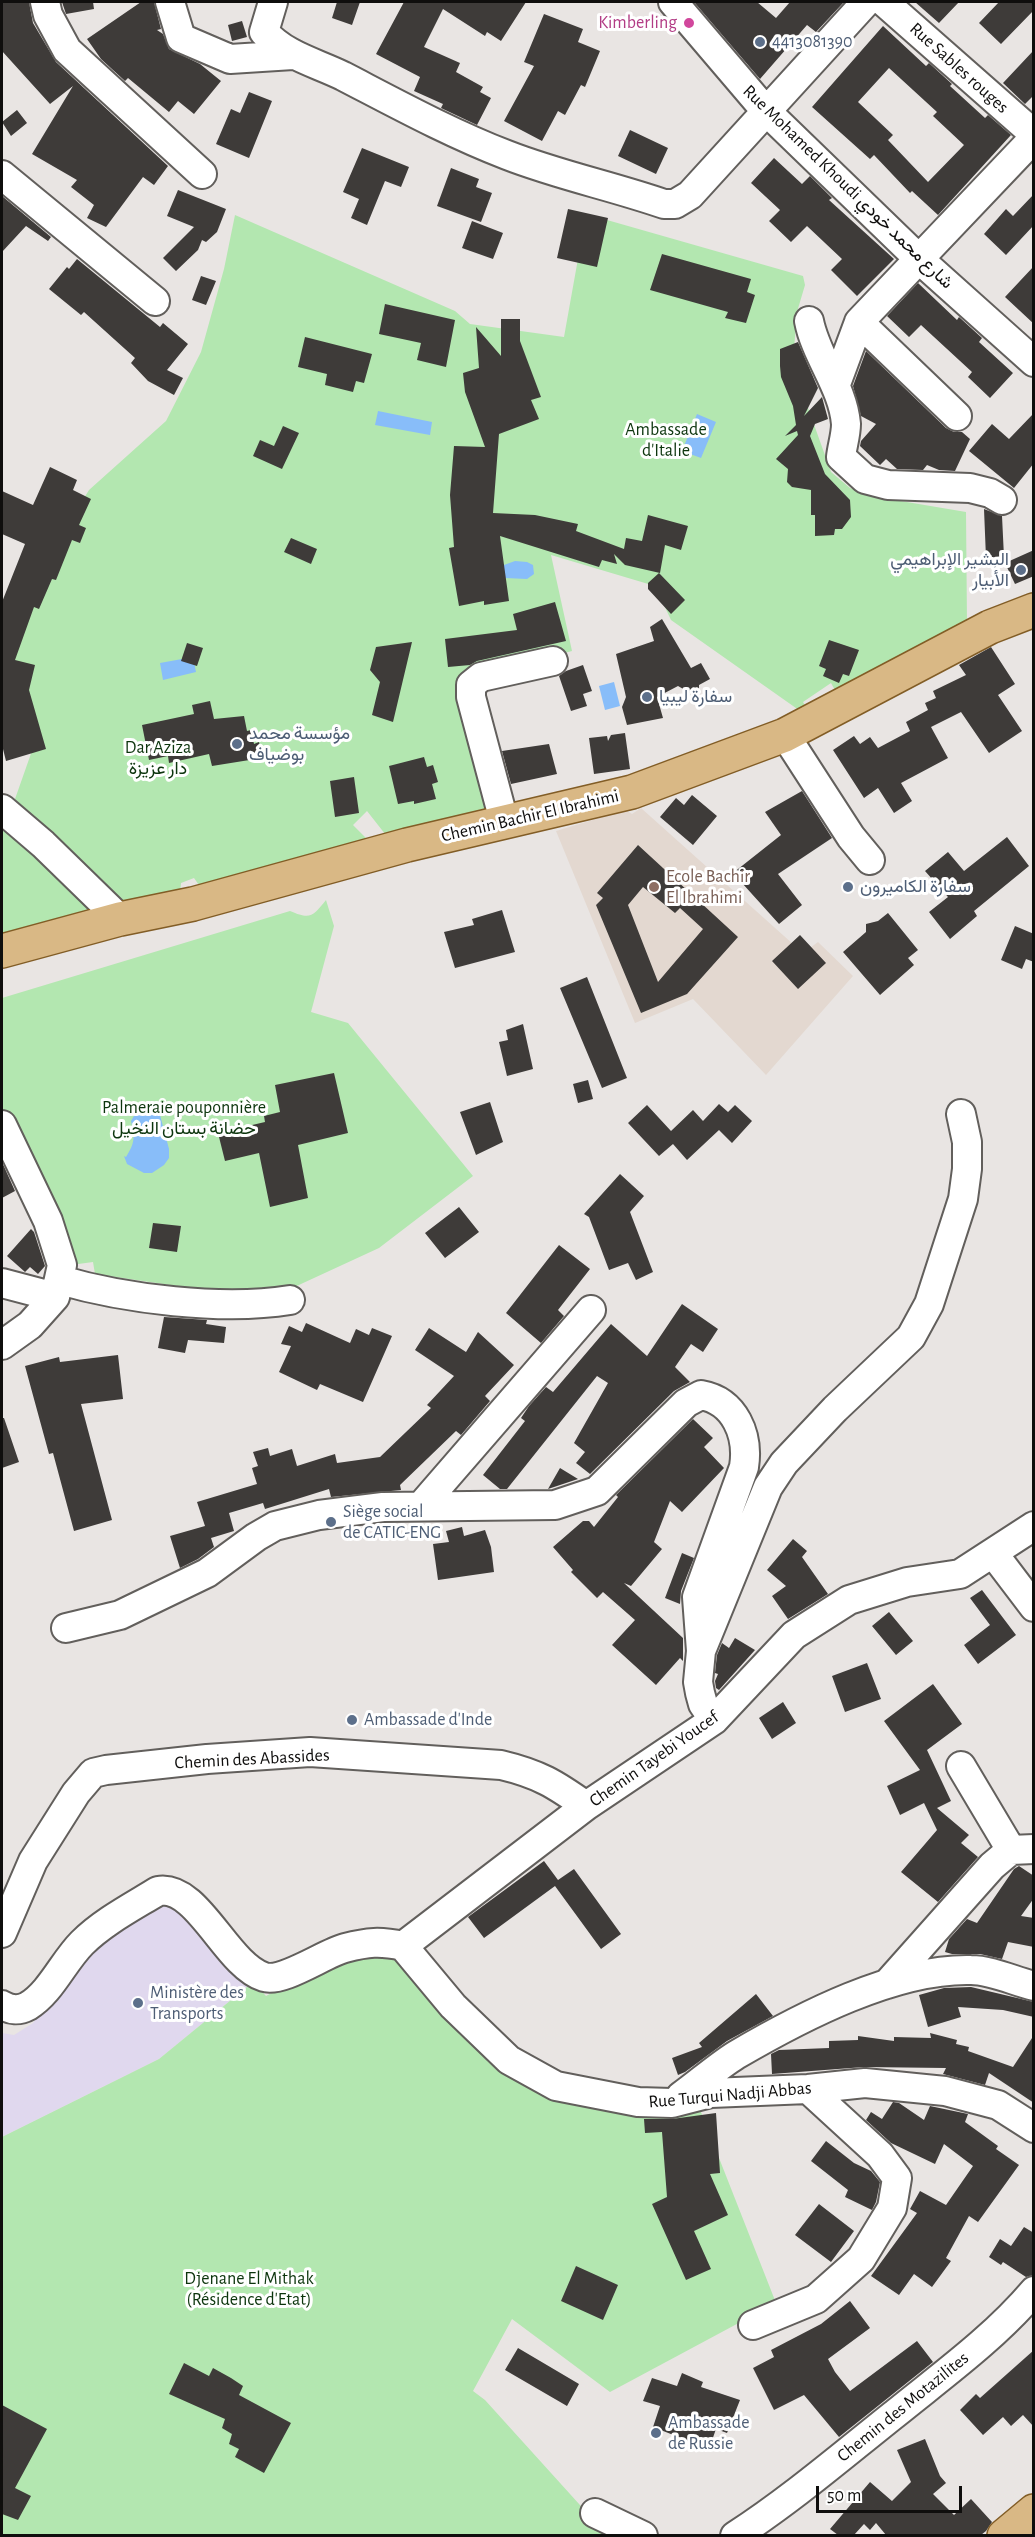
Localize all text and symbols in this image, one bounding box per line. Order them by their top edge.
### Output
place label: Kimberling [598,12,677,34]
marker: Kimberling [682,16,696,30]
street label: Rue Sables rouges [905,18,1013,118]
place label: 4413081390 [772,31,853,53]
marker: 4413081390 [753,35,767,49]
street label: Rue Mohamed Khoudi شارع محمد خودي [738,80,958,294]
park label: Ambassade d'Italie [625,419,707,462]
place label: البشير الإبراهيمي الأبيار [890,549,1009,592]
marker: البشير الإبراهيمي الأبيار [1014,563,1028,577]
place label: سفارة ليبيا [659,686,732,708]
marker: سفارة ليبيا [640,690,654,704]
place label: مؤسسة محمد بوضياف [249,723,350,766]
park label: Dar Aziza دار عزيزة [125,737,191,780]
marker: مؤسسة محمد بوضياف [230,737,244,751]
street label: Chemin Bachir El Ibrahimi [439,785,621,847]
place label: Ecole Bachir El Ibrahimi [666,866,750,908]
place label: سفارة الكاميرون [860,876,971,898]
marker: Ecole Bachir El Ibrahimi [647,880,661,894]
marker: سفارة الكاميرون [841,880,855,894]
park label: Palmeraie pouponnière حضانة بستان النخيل [102,1097,266,1140]
place label: Siège social de CATIC-ENG [343,1501,441,1544]
marker: Siège social de CATIC-ENG [324,1515,338,1529]
street label: Chemin Tayebi Youcef [585,1706,723,1812]
place label: Ambassade d'Inde [364,1709,492,1731]
marker: Ambassade d'Inde [345,1713,359,1727]
street label: Chemin des Abassides [174,1744,330,1774]
place label: Ministère des Transports [150,1982,244,2024]
marker: Ministère des Transports [131,1996,145,2010]
street label: Rue Turqui Nadji Abbas [648,2077,812,2113]
park label: Djenane El Mithak (Résidence d'Etat) [184,2268,314,2310]
street label: Chemin des Motazilites [833,2347,973,2467]
place label: Ambassade de Russie [668,2412,749,2454]
marker: Ambassade de Russie [649,2426,663,2440]
scale bar [819,2474,964,2512]
text: 50 m [827,2487,861,2505]

